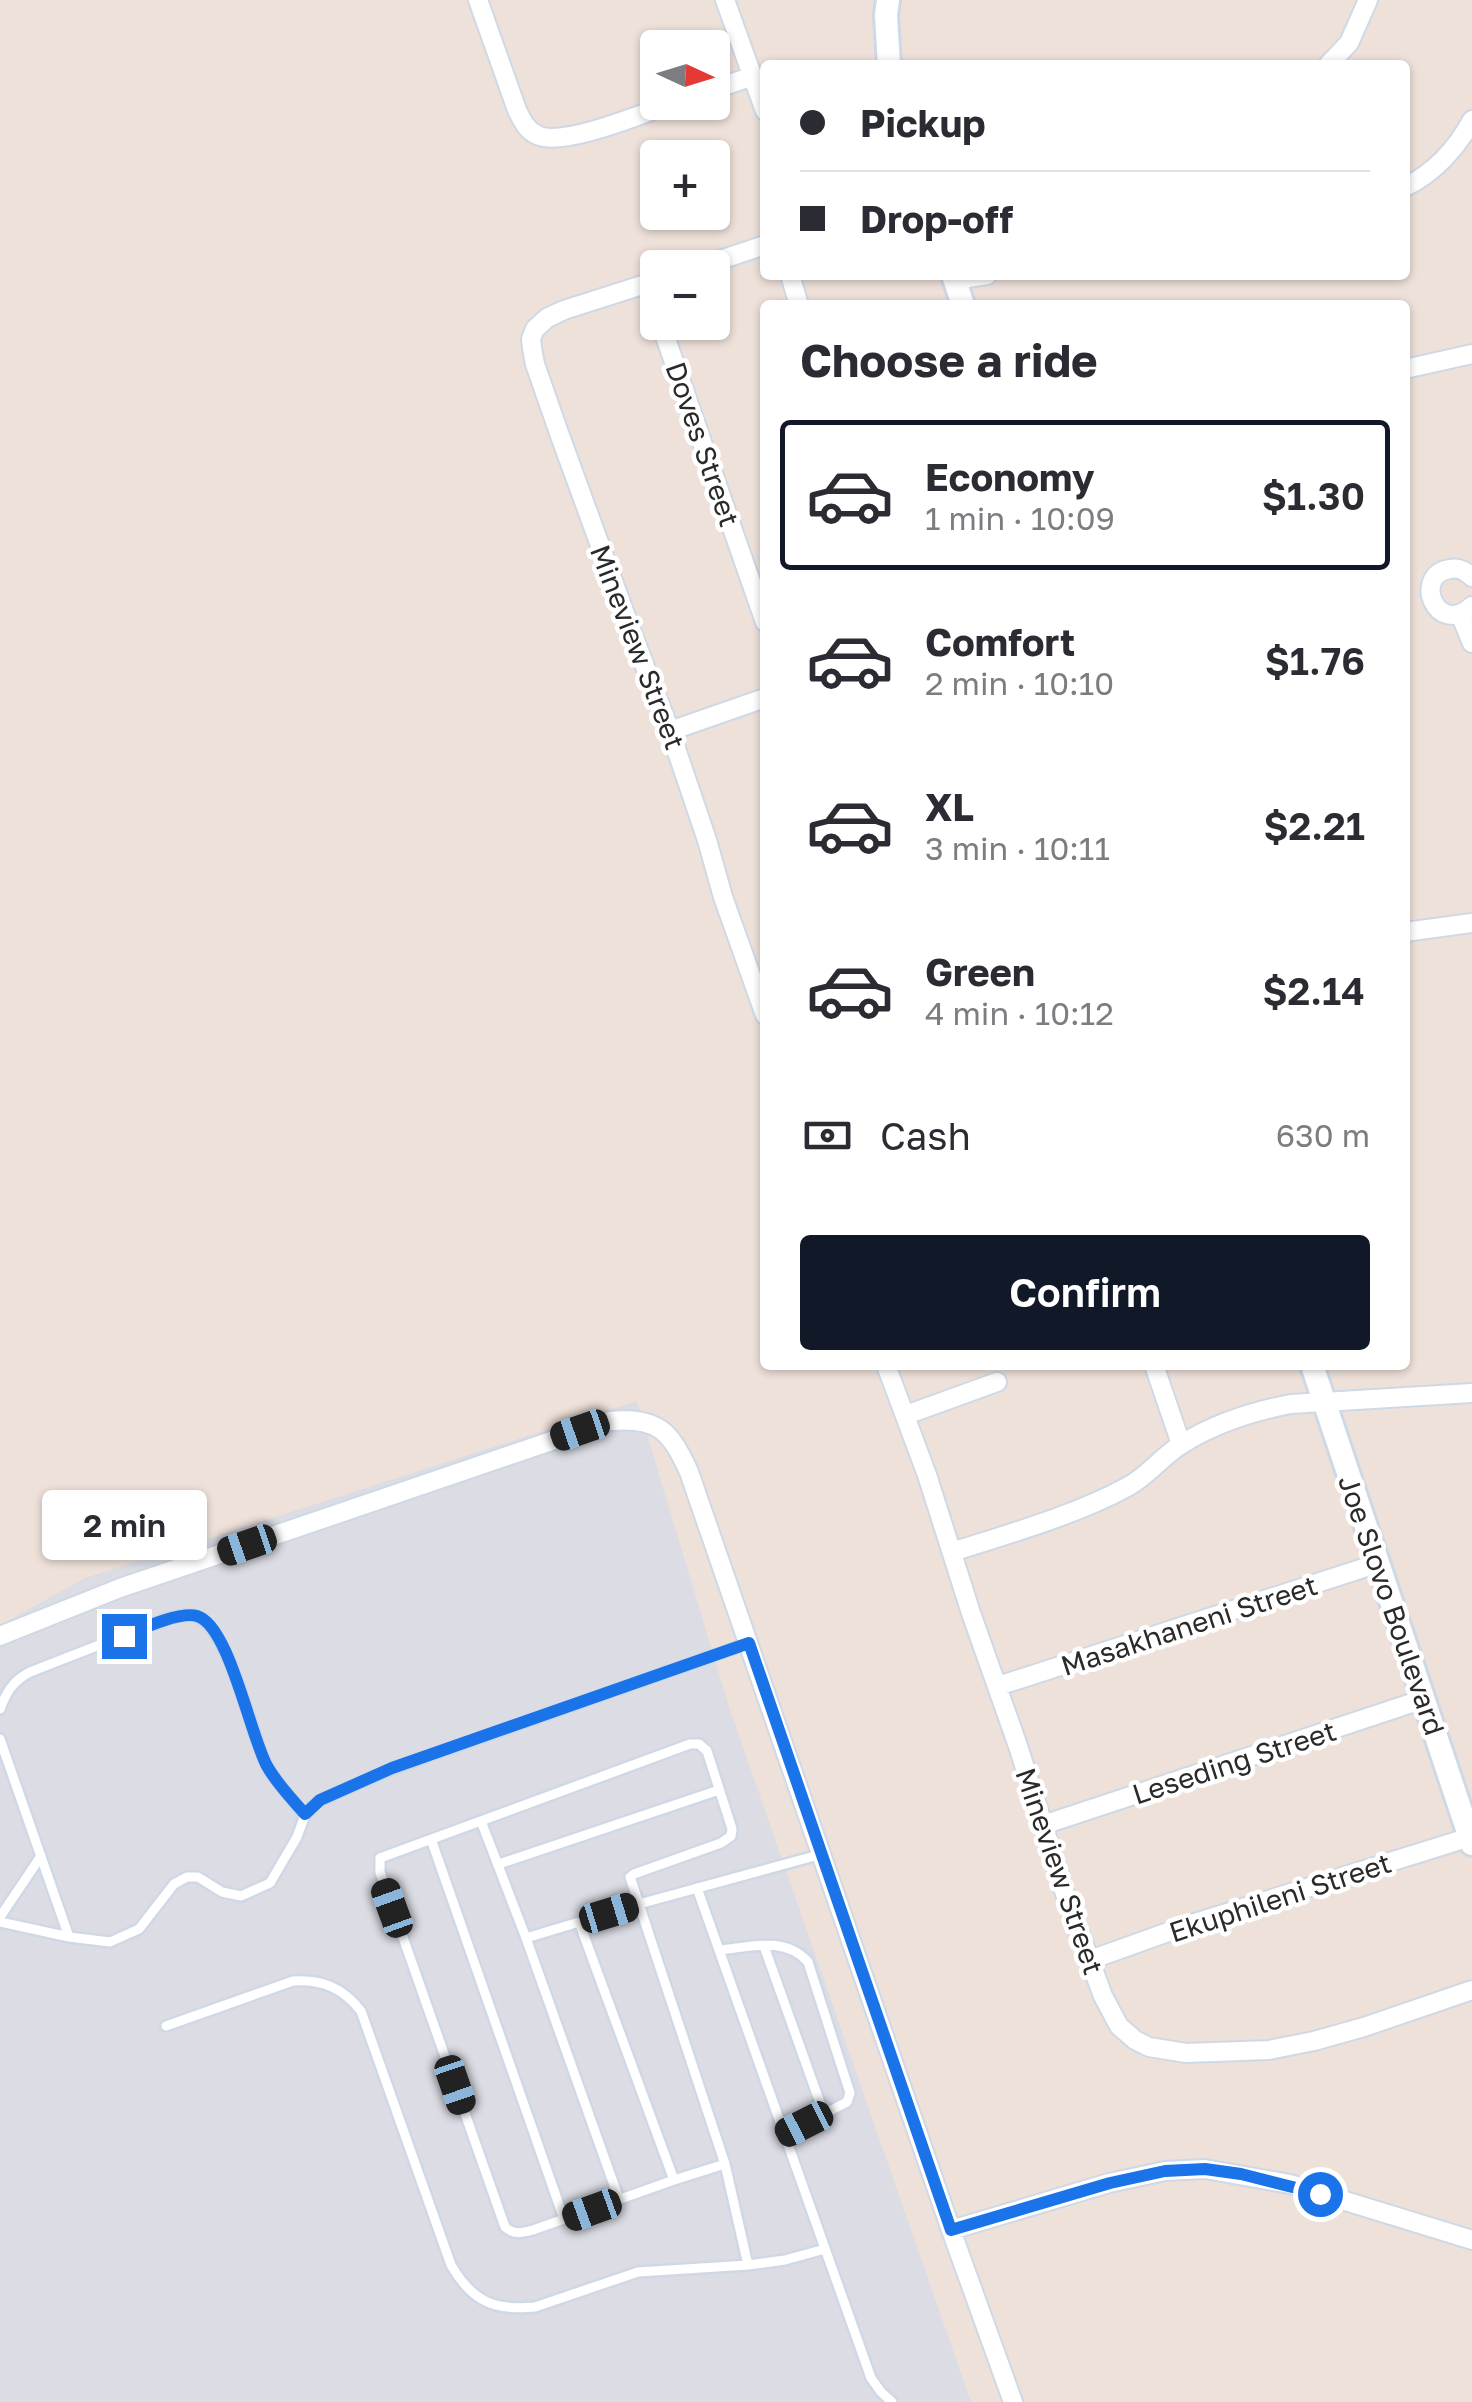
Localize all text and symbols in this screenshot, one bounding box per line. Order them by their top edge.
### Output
north arrow [640,30,730,120]
map controls [640,30,730,340]
text: Pickup [860,100,986,145]
button: + [640,140,730,230]
text: Drop-off [860,196,1013,241]
button: − [640,250,730,340]
text: Choose a ride [800,333,1098,387]
street label: Doves Street [659,357,747,531]
icon: car [805,450,895,540]
text: Economy [925,454,1094,499]
text: $1.30 [1262,473,1365,518]
text: 1 min · 10:09 [925,499,1115,537]
street label: Mineview Street [584,540,692,754]
icon: car [805,615,895,705]
text: Comfort [925,619,1075,664]
text: $1.76 [1265,638,1365,683]
text: 2 min · 10:10 [925,664,1114,702]
icon: car [805,780,895,870]
text: XL [925,784,974,829]
text: $2.21 [1264,803,1365,848]
text: 3 min · 10:11 [925,829,1110,867]
icon: car [805,945,895,1035]
text: Green [925,949,1035,994]
text: $2.14 [1262,968,1365,1013]
text: 4 min · 10:12 [925,994,1114,1032]
icon: cash [800,1108,855,1163]
text: Cash [880,1113,971,1158]
text: 630 m [1276,1116,1370,1154]
button: Confirm [800,1235,1370,1350]
car [547,1406,613,1454]
street label: Joe Slovo Boulevard [1332,1471,1452,1739]
callout: 2 min [42,1491,206,1561]
text: 2 min [83,1506,166,1544]
car [214,1521,280,1569]
street label: Masakhaneni Street [1057,1568,1321,1682]
route end [102,1614,147,1659]
street label: Leseding Street [1128,1714,1340,1810]
street label: Mineview Street [1009,1763,1111,1979]
street label: Ekuphileni Street [1165,1846,1395,1948]
car [368,1875,416,1941]
car [576,1890,642,1936]
car [431,2052,479,2118]
car [770,2097,838,2151]
route start [1298,2172,1343,2217]
car [559,2186,625,2234]

